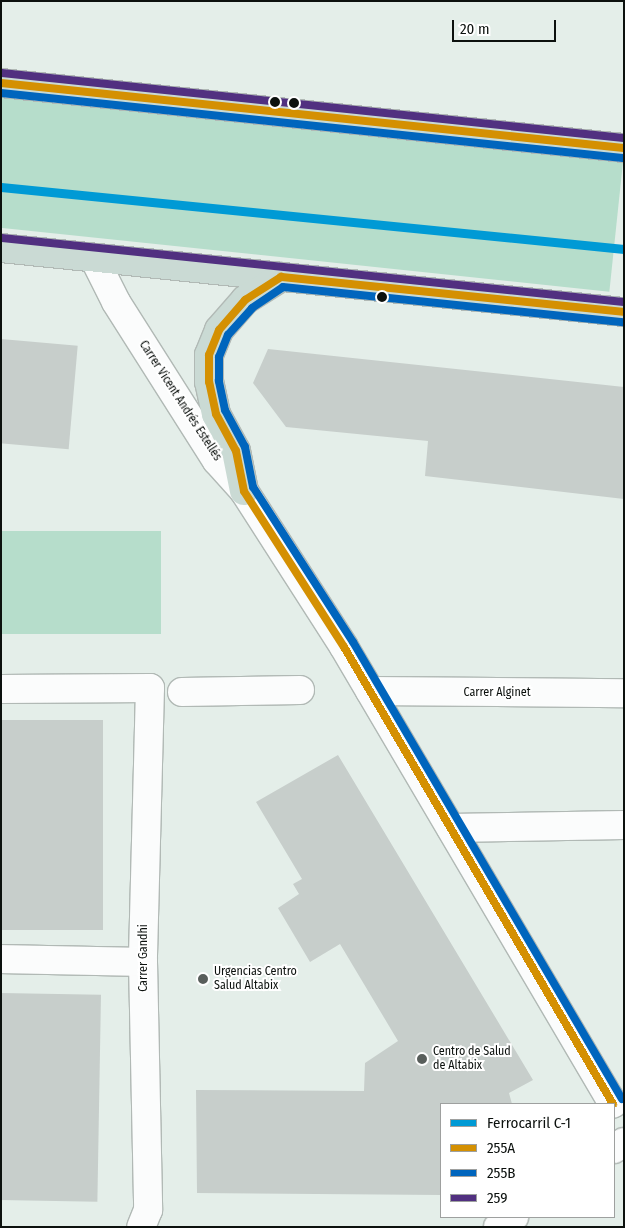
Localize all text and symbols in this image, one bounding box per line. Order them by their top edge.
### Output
scale bar [455,10,559,42]
text: 20 m [460,20,490,38]
unlabelled marker [270,97,280,107]
unlabelled marker [289,98,299,108]
unlabelled marker [377,292,387,302]
street label: Carrer Vicent Andrés Estellés [136,338,224,464]
street label: Carrer Alginet [463,686,531,700]
street label: Carrer Gandhi [137,924,151,992]
place label: Urgencias Centro Salud Altabix [214,965,297,993]
marker: Urgencias Centro Salud Altabix [196,972,210,986]
place label: Centro de Salud de Altabix [433,1045,511,1073]
marker: Centro de Salud de Altabix [415,1052,429,1066]
legend [440,1103,615,1218]
text: Ferrocarril C-1 [487,1114,571,1132]
text: 255A [487,1139,515,1157]
text: 255B [487,1164,516,1182]
text: 259 [487,1189,508,1207]

